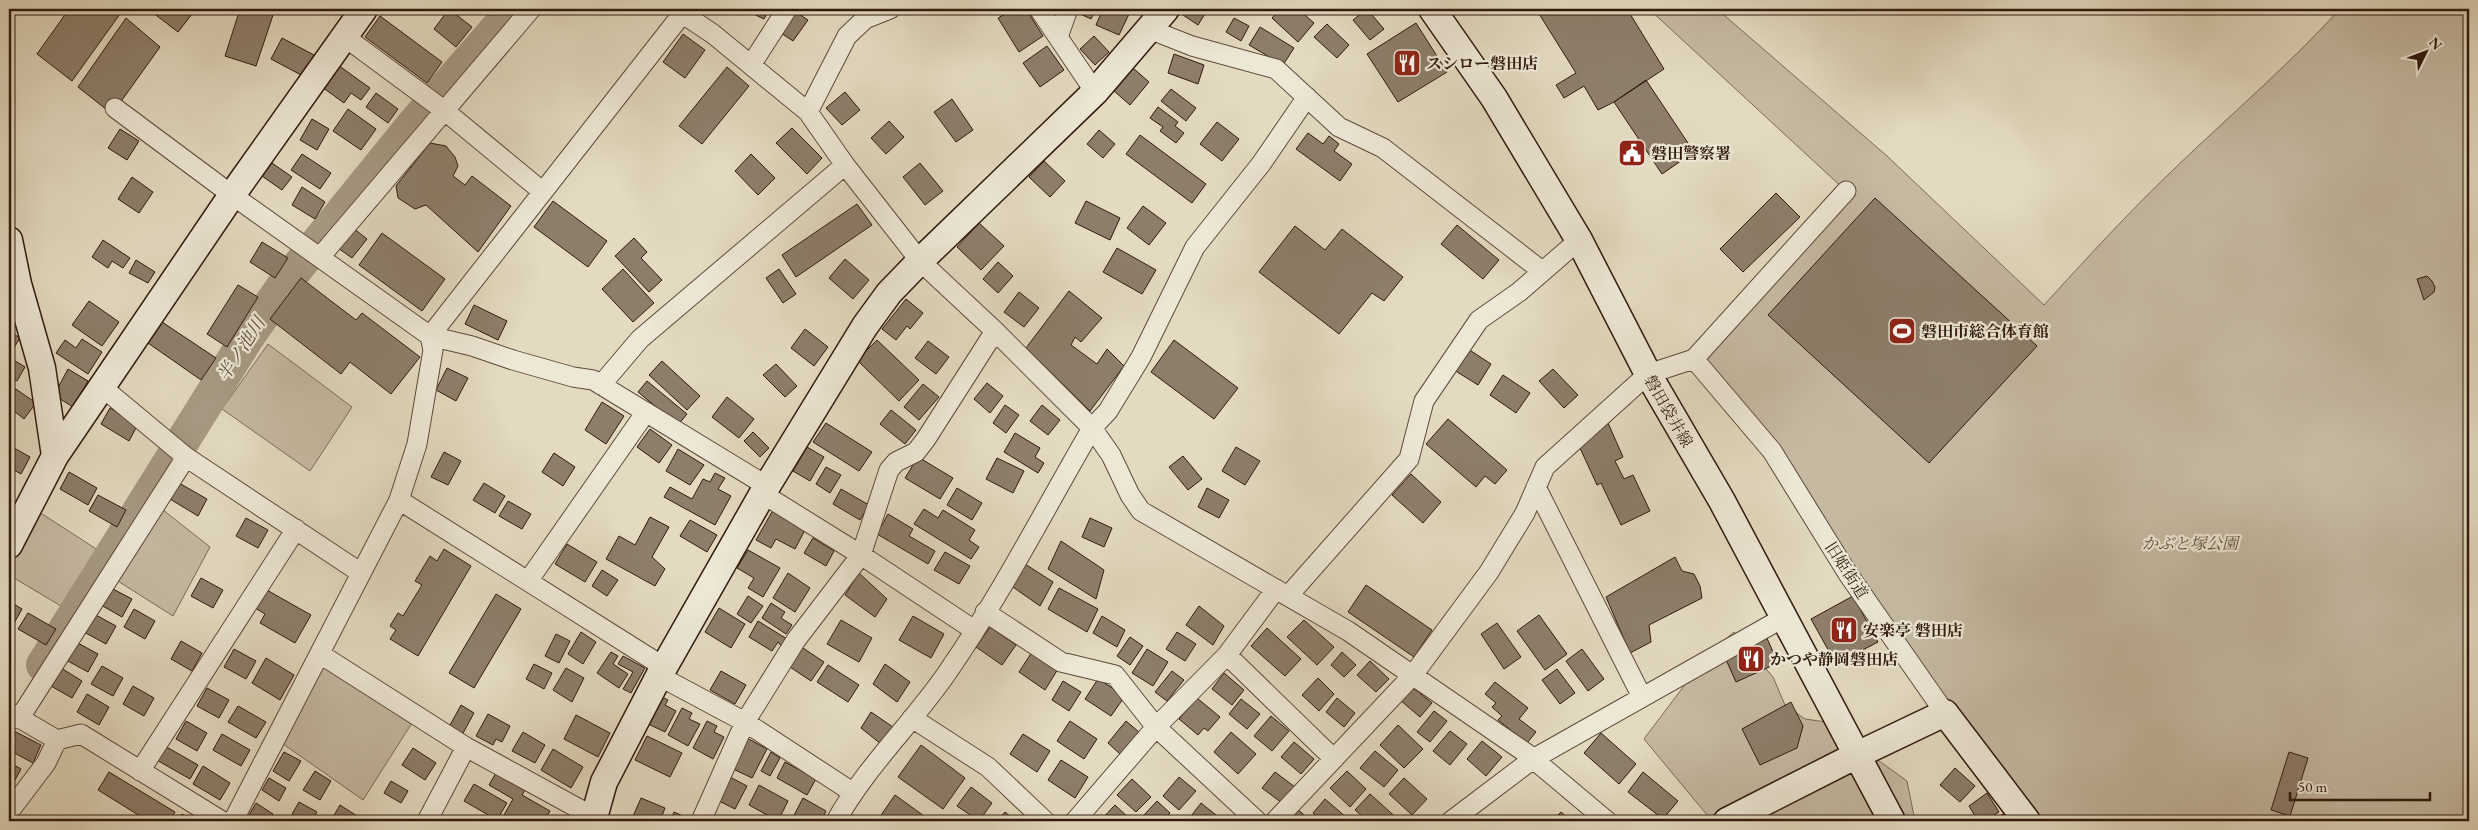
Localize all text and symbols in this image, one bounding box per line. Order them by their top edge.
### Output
north arrow [2400,28,2450,78]
text: N [2425,33,2447,54]
restaurant icon: スシロー磐田店 [1392,48,1422,78]
place label: スシロー磐田店 [1426,53,1538,74]
public building icon: 磐田警察署 [1617,138,1647,168]
place label: 磐田警察署 [1651,143,1731,164]
water label: 半ノ池川 [211,311,271,385]
sports icon: 磐田市総合体育館 [1887,316,1917,346]
place label: 磐田市総合体育館 [1921,321,2049,342]
street label: 磐田袋井線 [1639,371,1698,451]
park label: かぶと塚公園 [2142,533,2241,554]
street label: 旧姫街道 [1820,538,1873,603]
restaurant icon: 安楽亭 磐田店 [1829,615,1859,645]
place label: 安楽亭 磐田店 [1863,620,1963,641]
restaurant icon: かつや静岡磐田店 [1736,644,1766,674]
place label: かつや静岡磐田店 [1770,649,1898,670]
scale bar [2290,770,2430,802]
text: 50 m [2298,777,2327,796]

